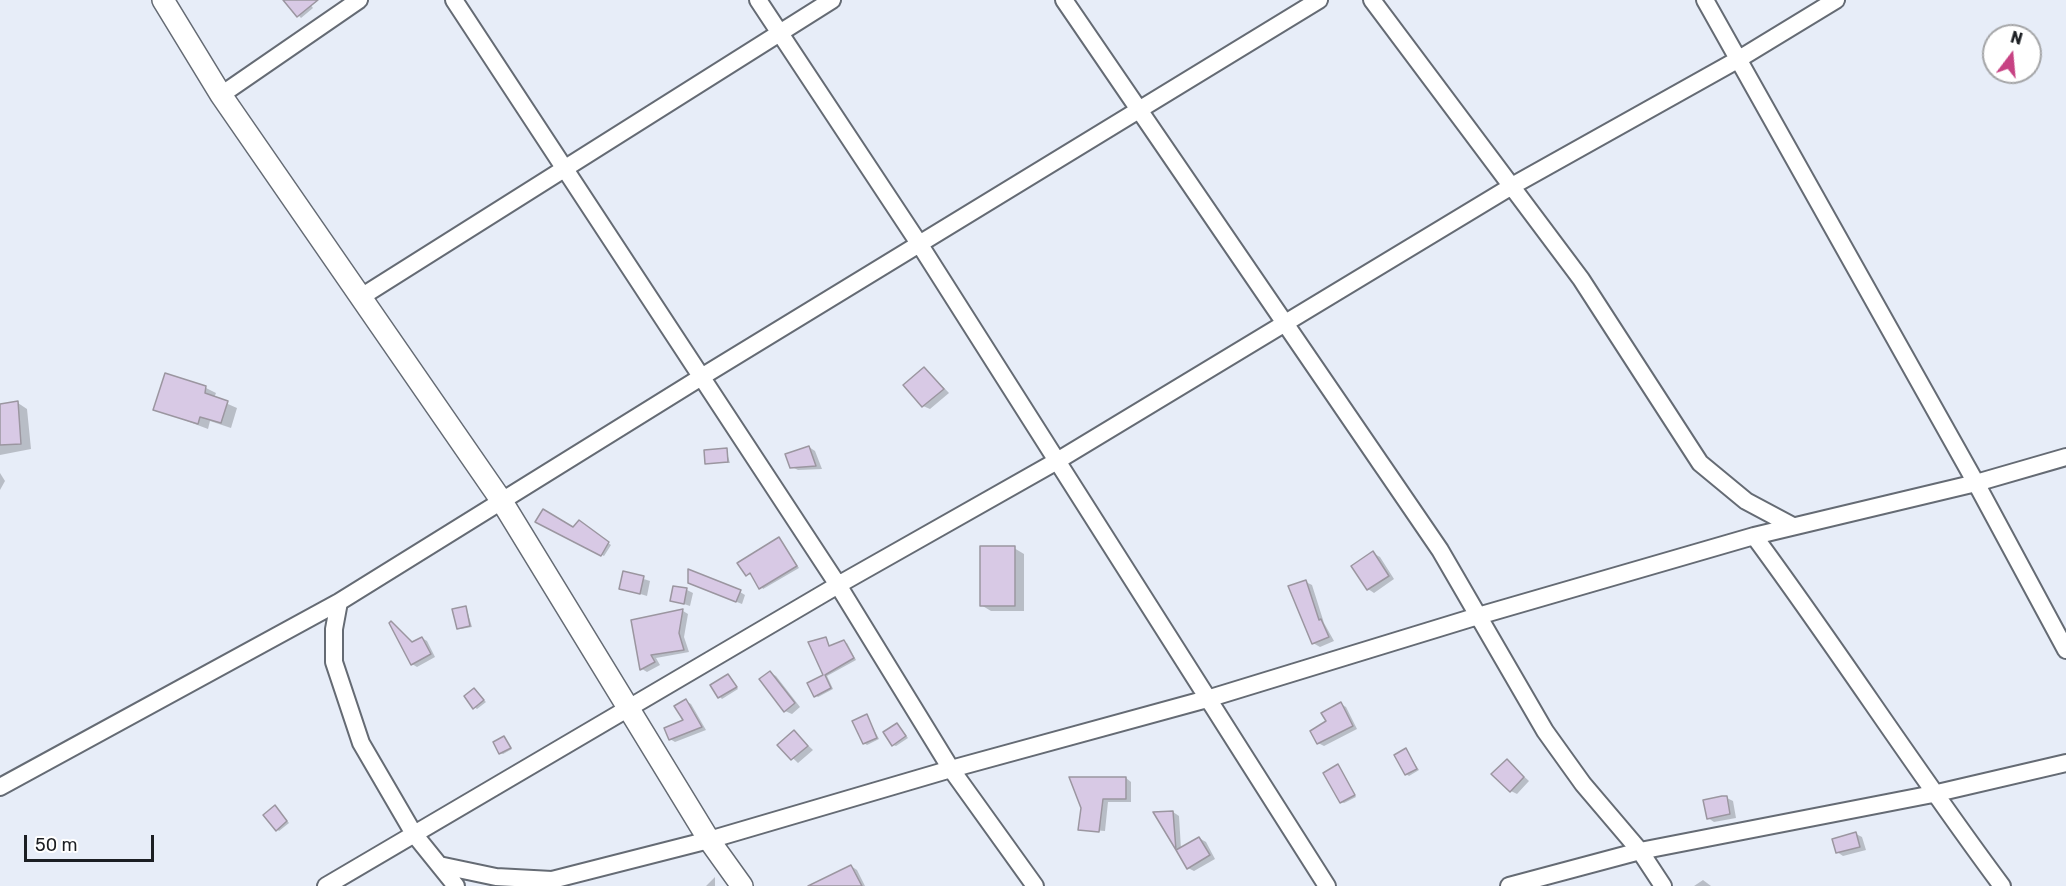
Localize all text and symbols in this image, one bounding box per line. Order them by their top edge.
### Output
north arrow [1982,24,2042,84]
text: N [2008,27,2025,49]
scale bar [27,823,158,861]
text: 50 m [35,834,78,856]

